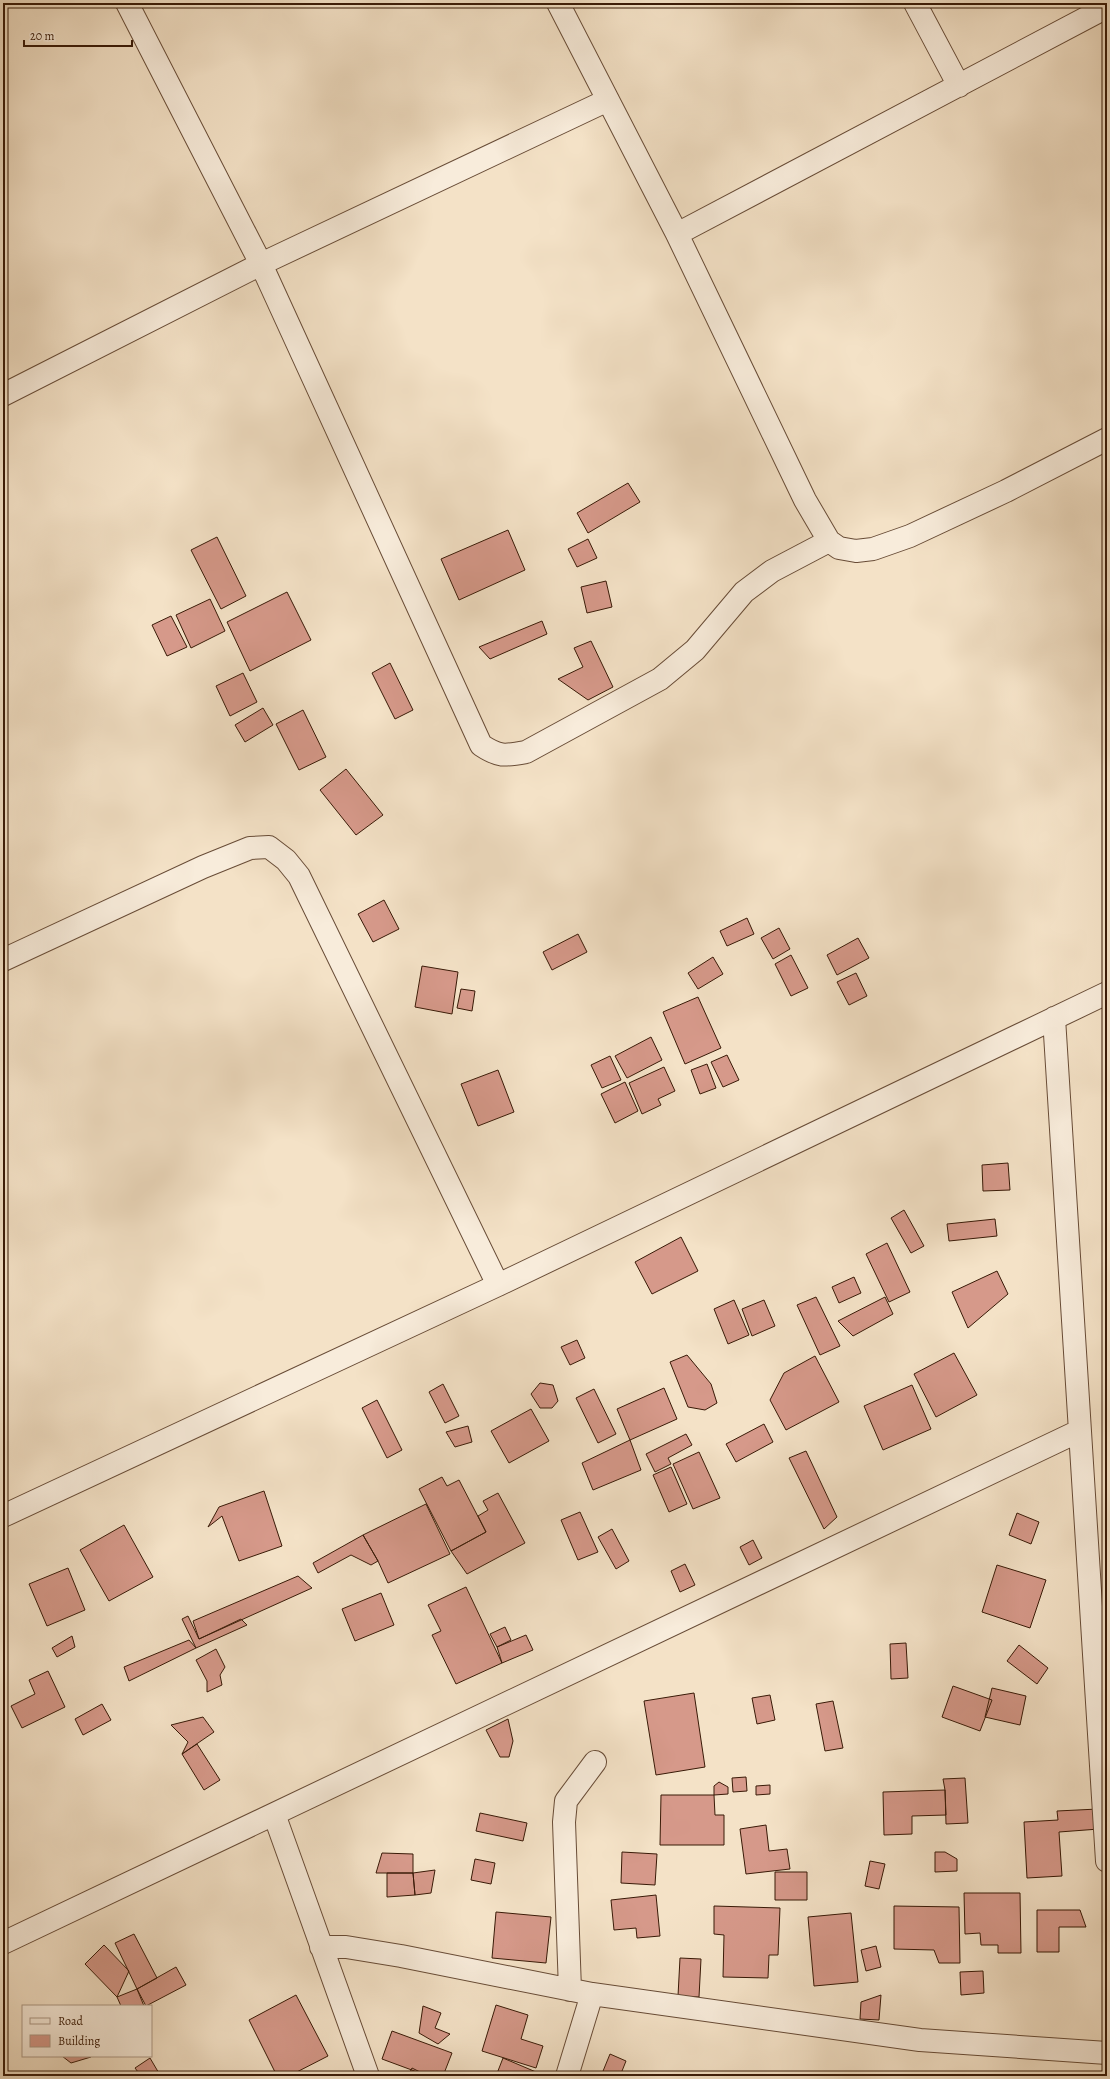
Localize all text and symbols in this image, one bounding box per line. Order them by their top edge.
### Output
scale bar [24,22,132,48]
text: 20 m [30,28,54,44]
legend [22,2005,152,2057]
text: Road [58,2013,84,2029]
text: Building [58,2033,100,2049]

